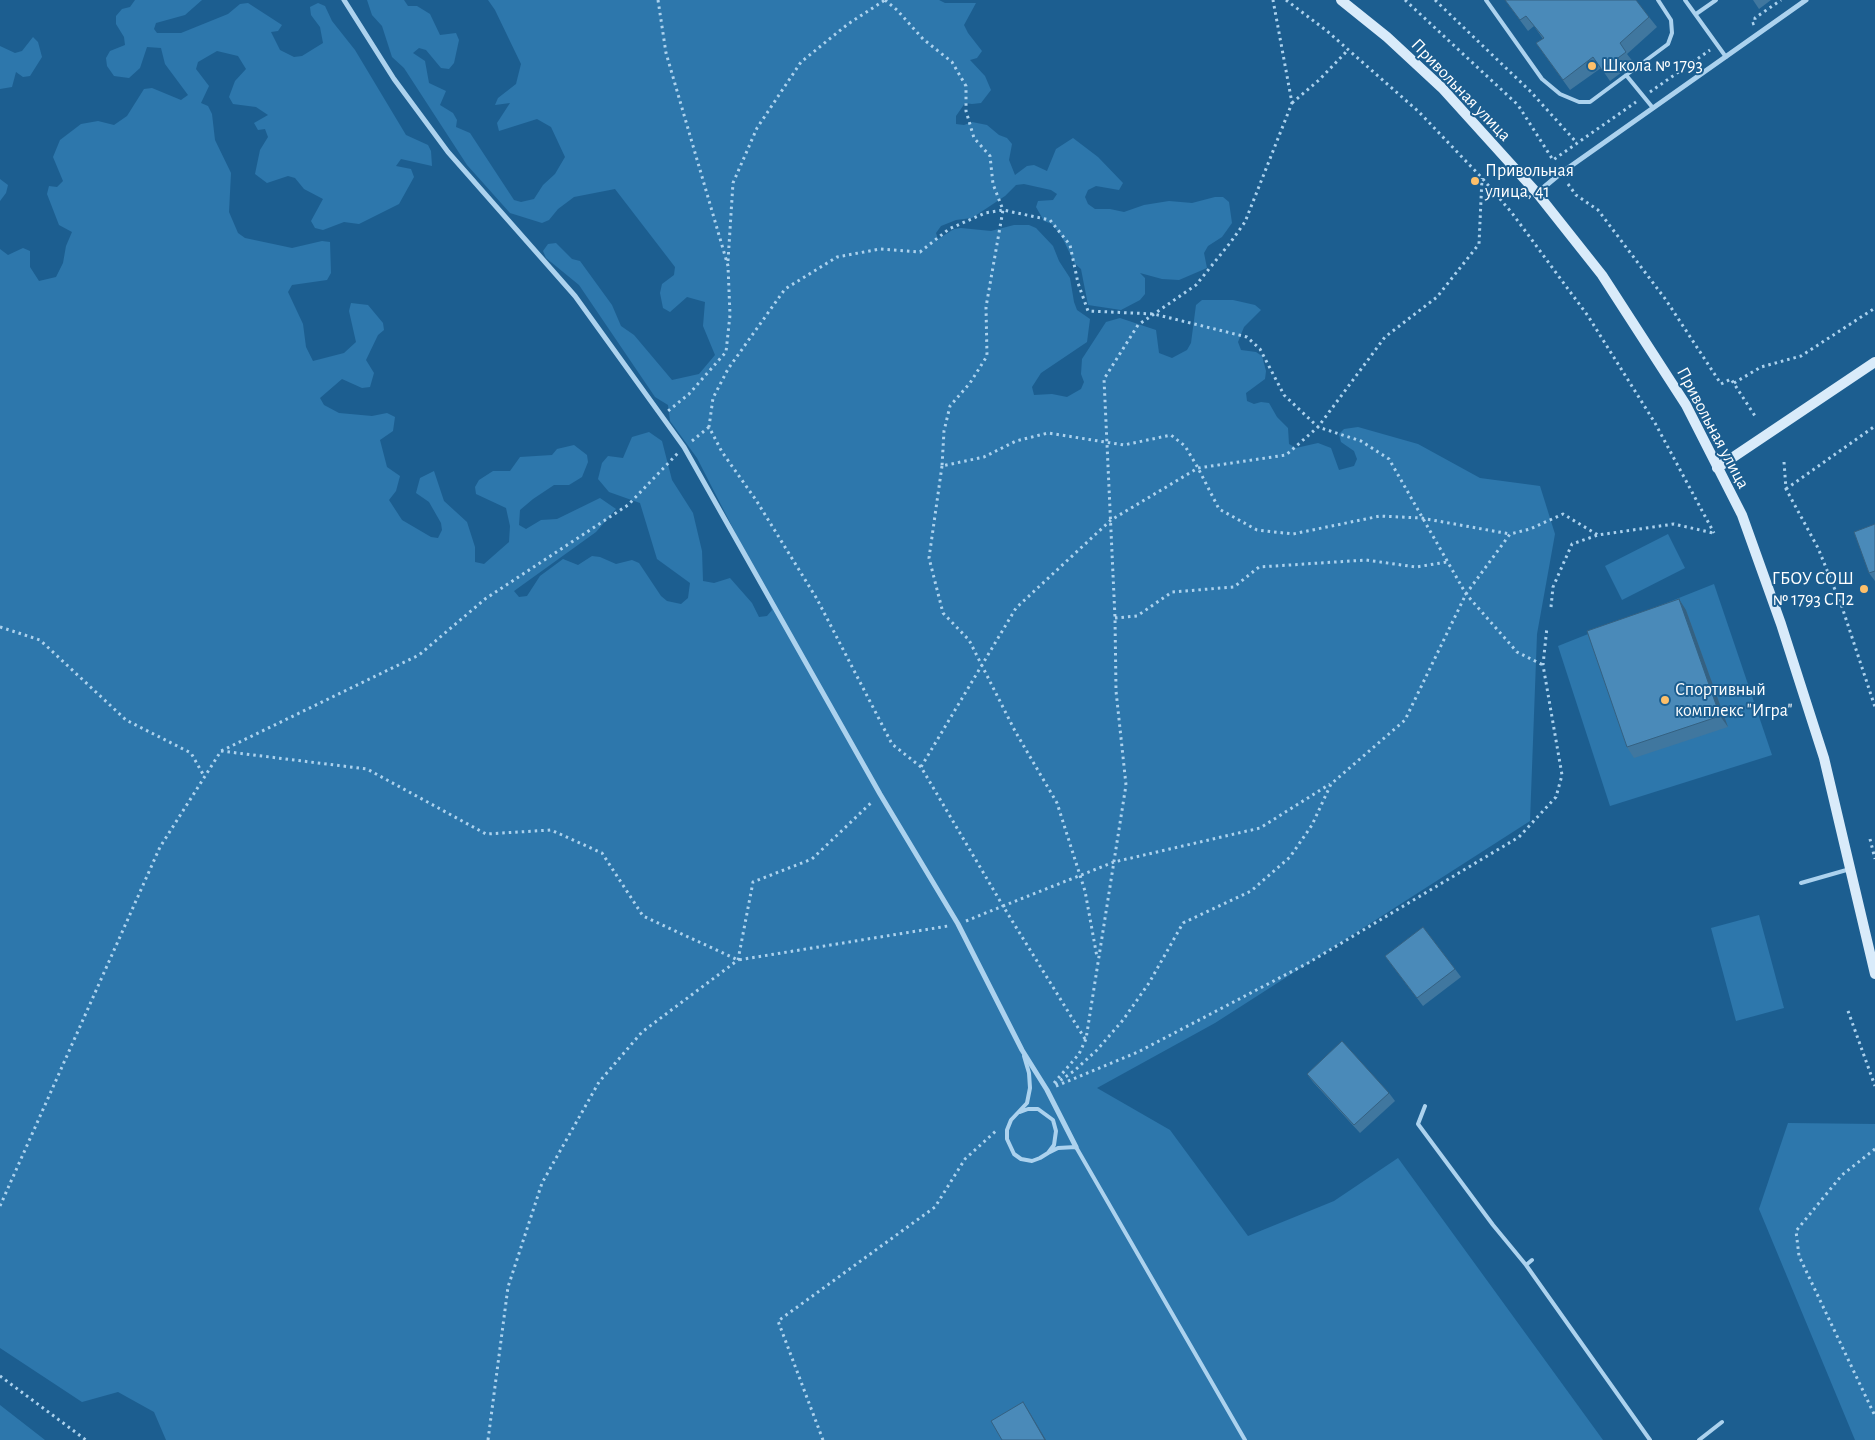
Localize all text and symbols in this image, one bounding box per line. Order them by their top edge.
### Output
street label: Привольная улица [1406,34,1516,146]
place label: Школа № 1793 [1602,55,1703,77]
marker: Школа № 1793 [1586,60,1598,72]
place label: Привольная улица, 41 [1485,160,1574,202]
marker: Привольная улица, 41 [1469,175,1481,187]
street label: Привольная улица [1672,363,1754,493]
place label: ГБОУ СОШ № 1793 СП2 [1772,568,1854,610]
marker: ГБОУ СОШ № 1793 СП2 [1858,583,1870,595]
place label: Спортивный комплекс "Игра" [1675,679,1792,722]
marker: Спортивный комплекс "Игра" [1659,694,1671,706]

